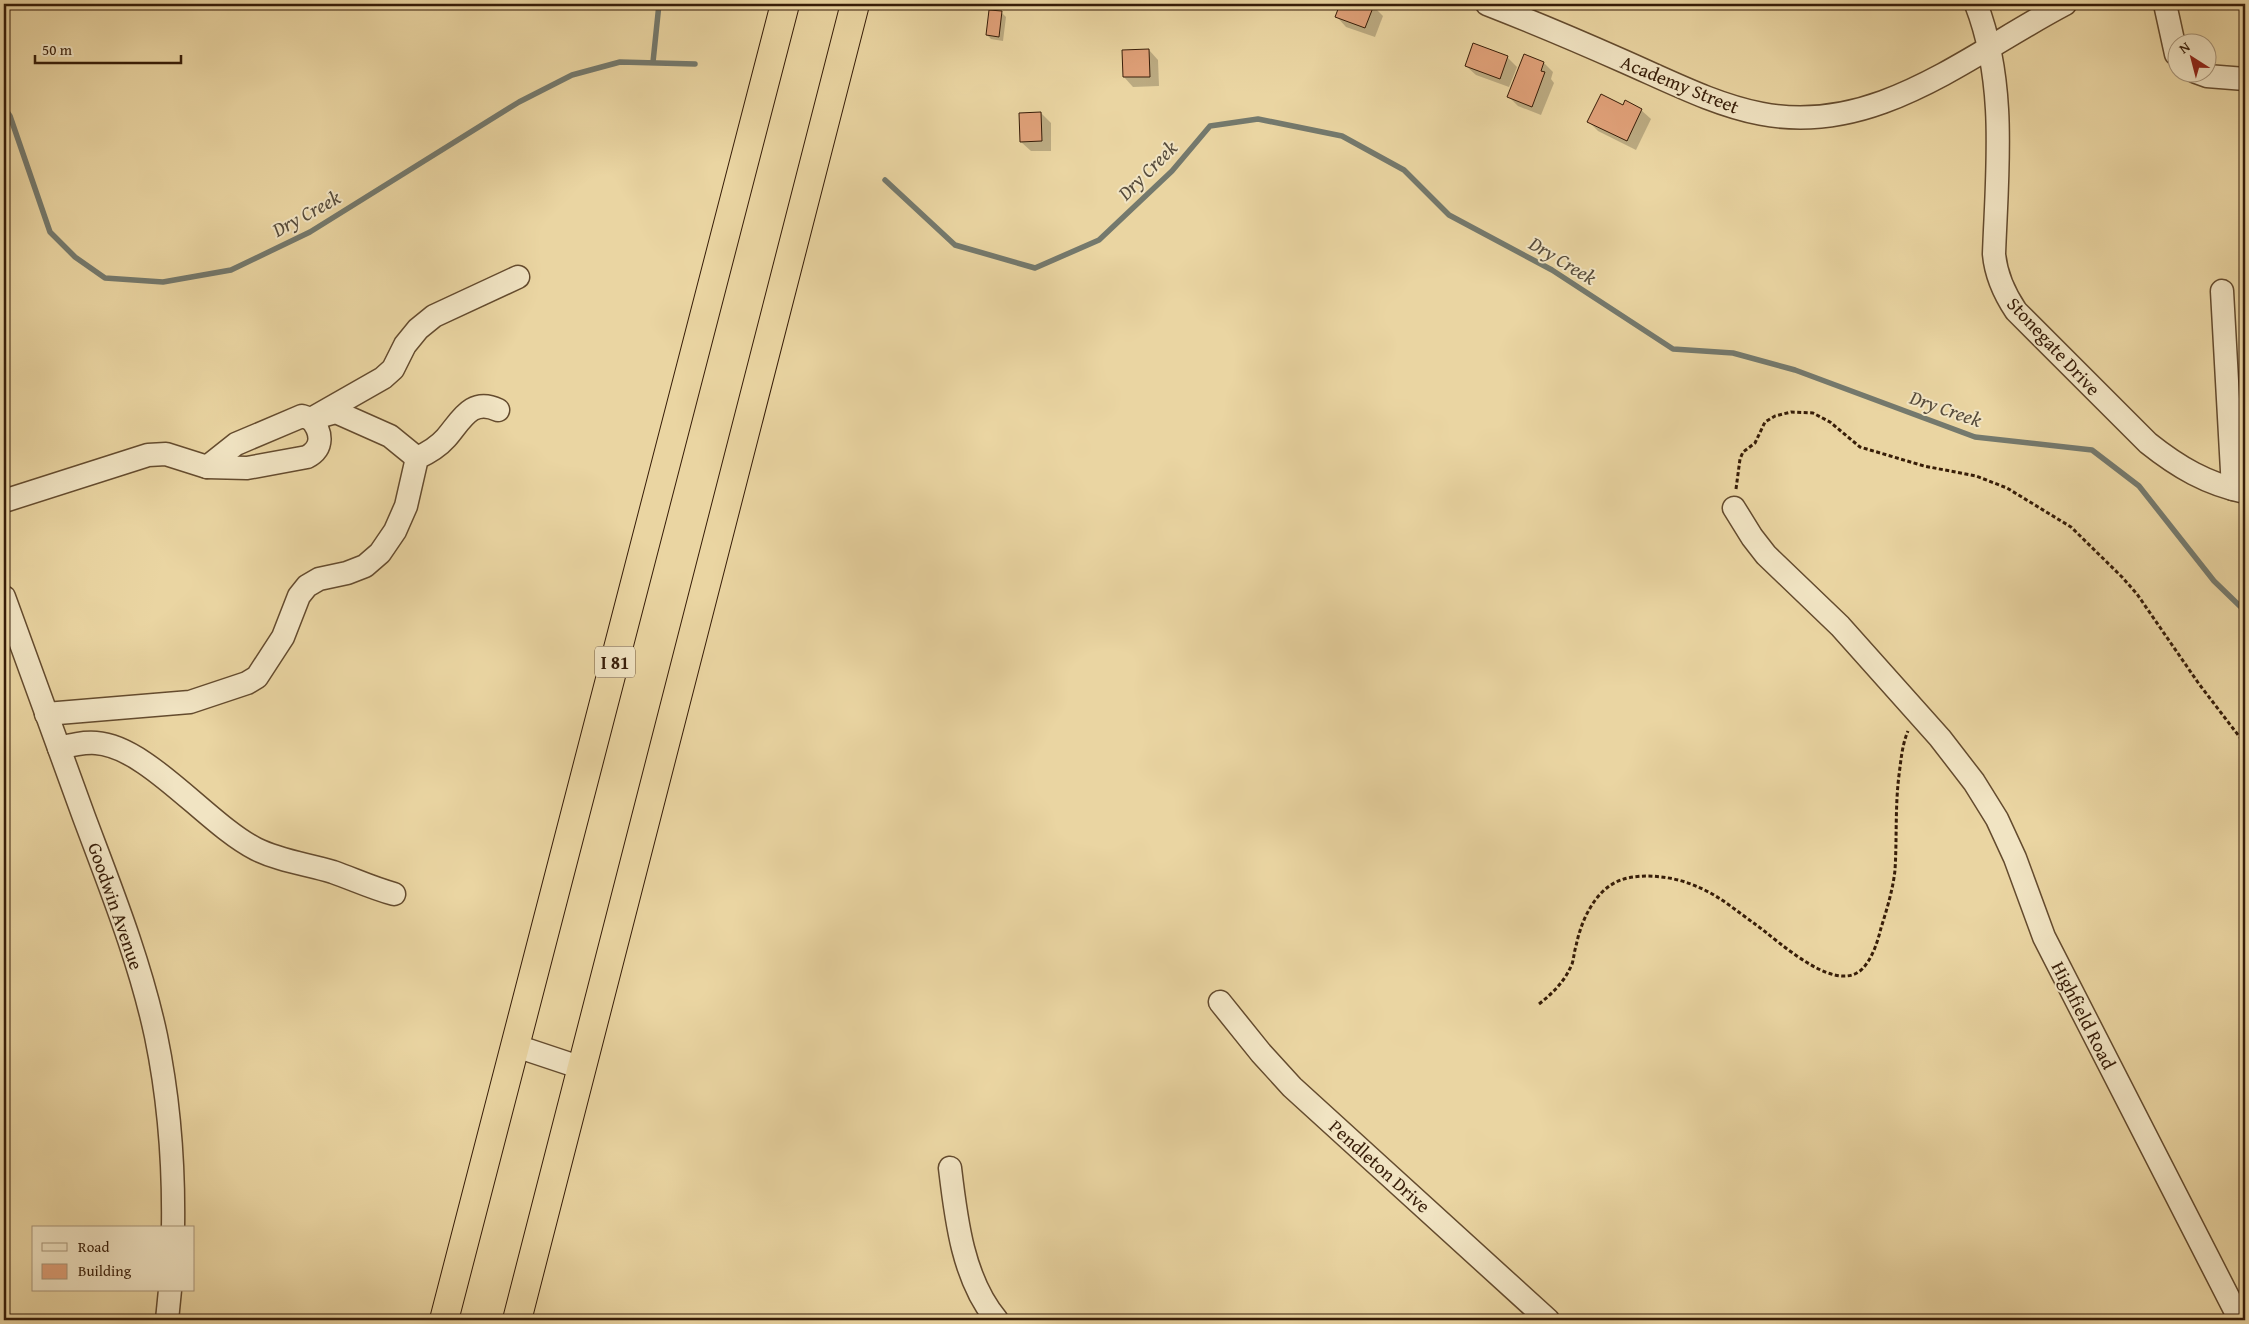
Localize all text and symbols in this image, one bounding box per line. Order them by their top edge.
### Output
scale bar [35,32,181,64]
north arrow [2166,32,2216,82]
text: N [2175,36,2195,58]
text: 50 m [42,39,73,60]
street label: Academy Street [1617,48,1744,121]
water label: Dry Creek [1110,133,1184,207]
water label: Dry Creek [266,182,346,244]
water label: Dry Creek [1523,228,1603,292]
street label: Stonegate Drive [2001,290,2107,402]
water label: Dry Creek [1905,382,1987,434]
road number: I 81 [595,646,635,678]
street label: Goodwin Avenue [81,839,151,973]
street label: Highfield Road [2045,956,2124,1075]
street label: Pendleton Drive [1323,1113,1437,1219]
legend [32,1226,195,1292]
text: Road [78,1236,109,1257]
text: Building [78,1260,132,1281]

